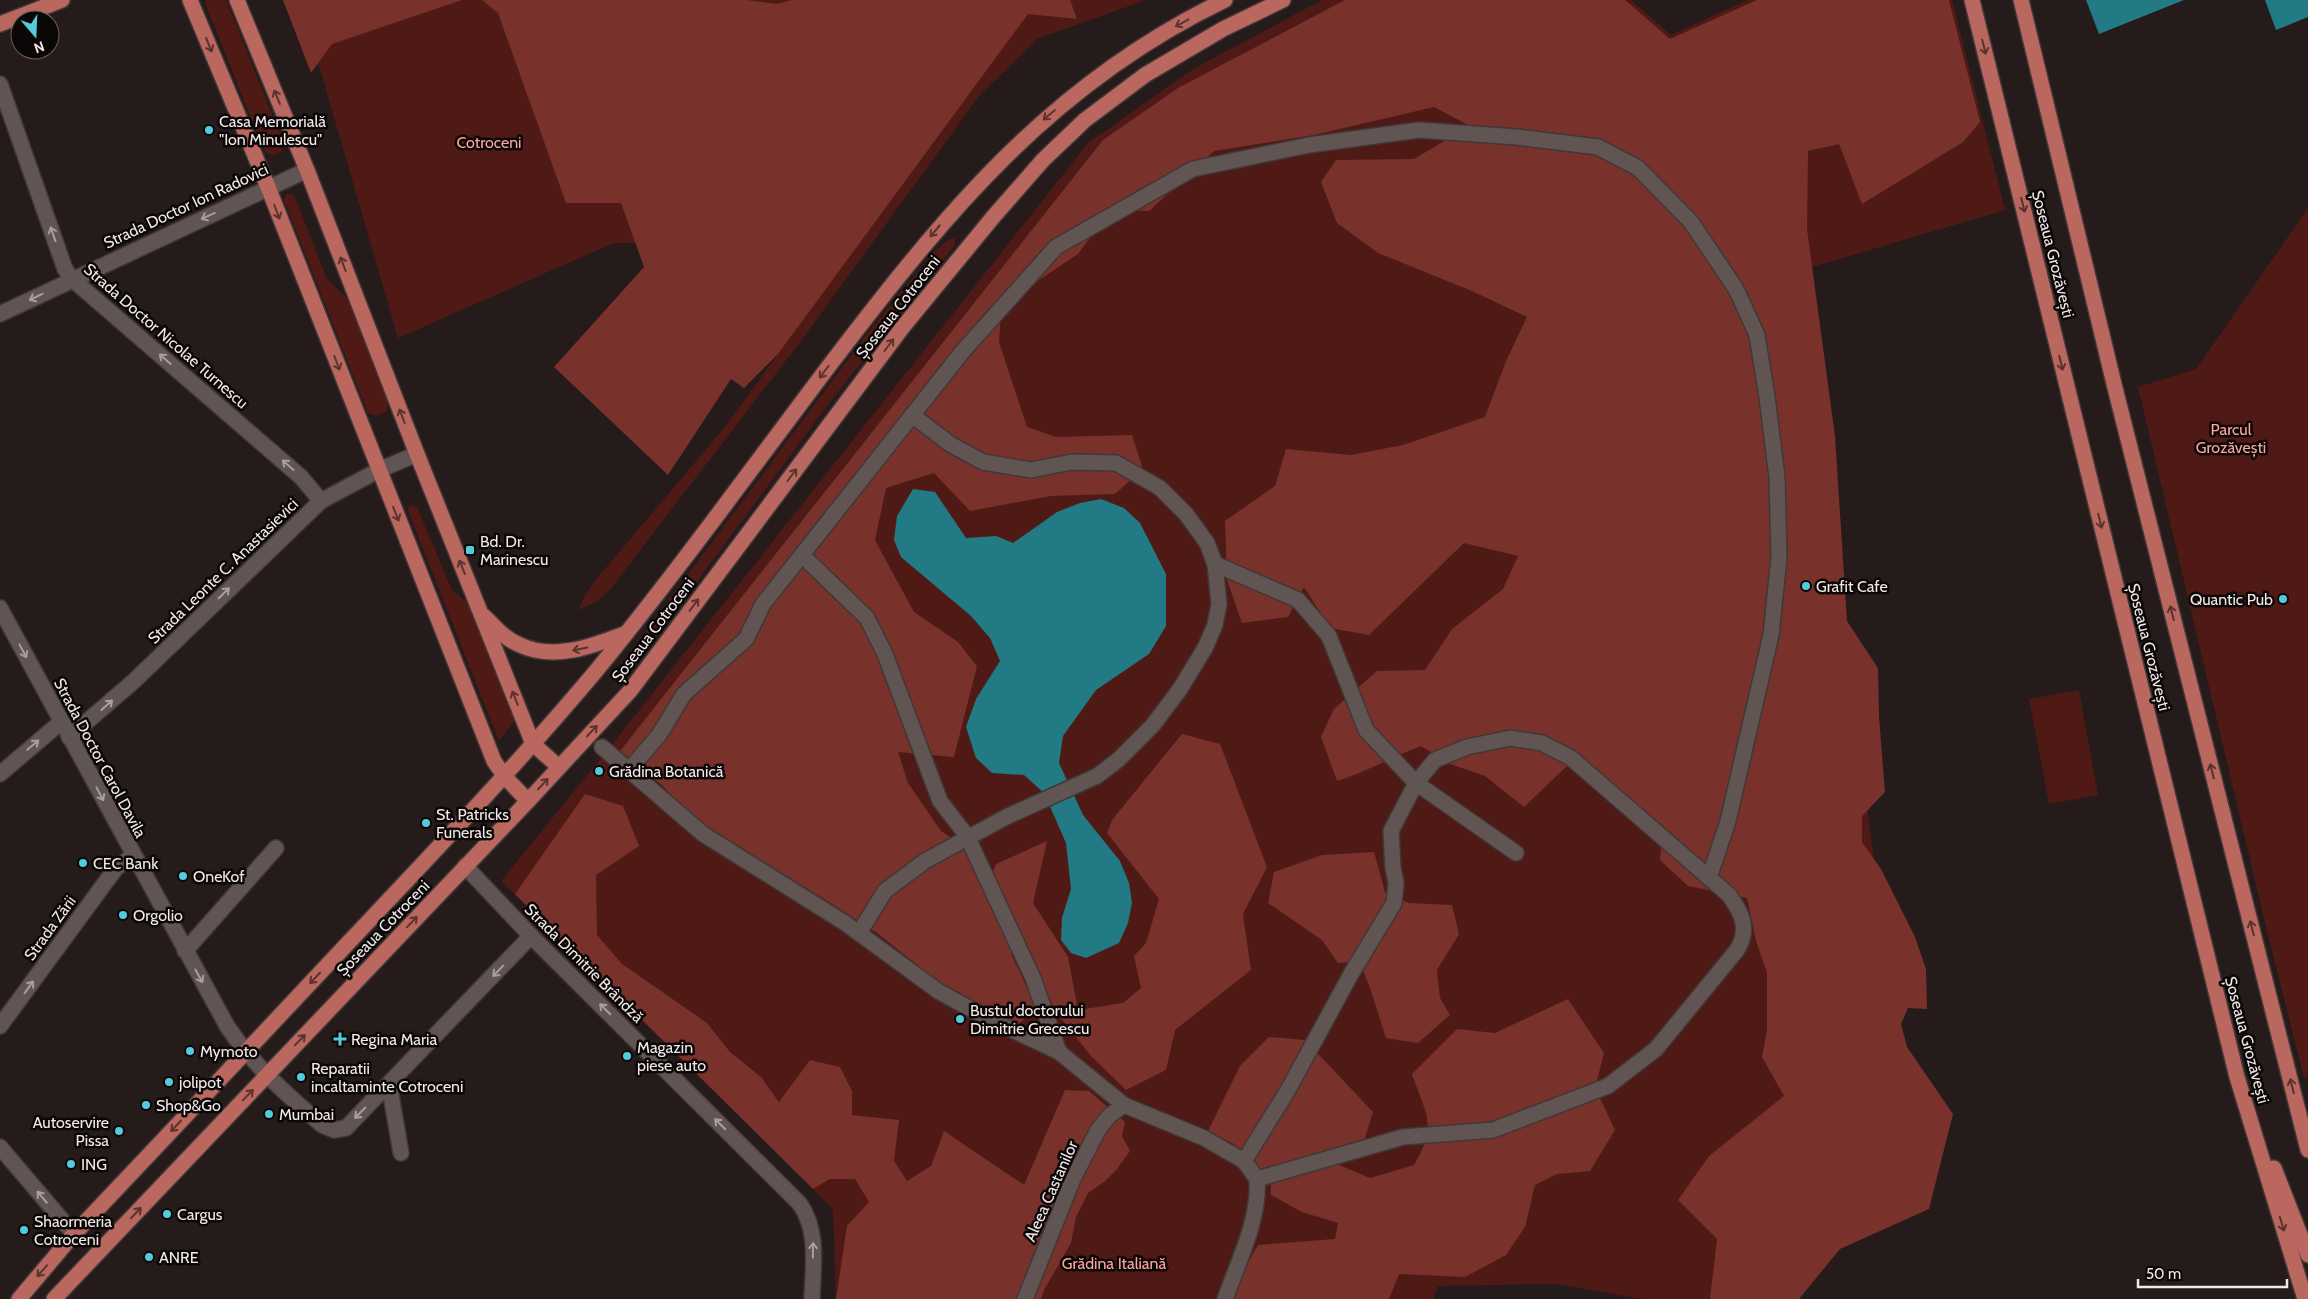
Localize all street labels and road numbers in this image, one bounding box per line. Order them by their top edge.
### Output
street label: Strada Doctor Ion Radovici [101,159,271,253]
street label: Șoseaua Grozăvești [2027,188,2078,320]
street label: Șoseaua Cotroceni [852,252,945,363]
street label: Strada Doctor Nicolae Turnescu [80,259,252,413]
street label: Strada Leonte C. Anastasievici [144,494,302,648]
street label: Șoseaua Cotroceni [608,574,699,686]
street label: Șoseaua Grozăvești [2123,581,2174,713]
street label: Strada Doctor Carol Davila [50,675,150,841]
street label: Șoseaua Cotroceni [333,876,434,980]
street label: Strada Zării [20,892,80,964]
street label: Strada Dimitrie Brândză [521,900,648,1027]
street label: Șoseaua Grozăvești [2220,974,2273,1106]
street label: Aleea Castanilor [1020,1137,1082,1244]

